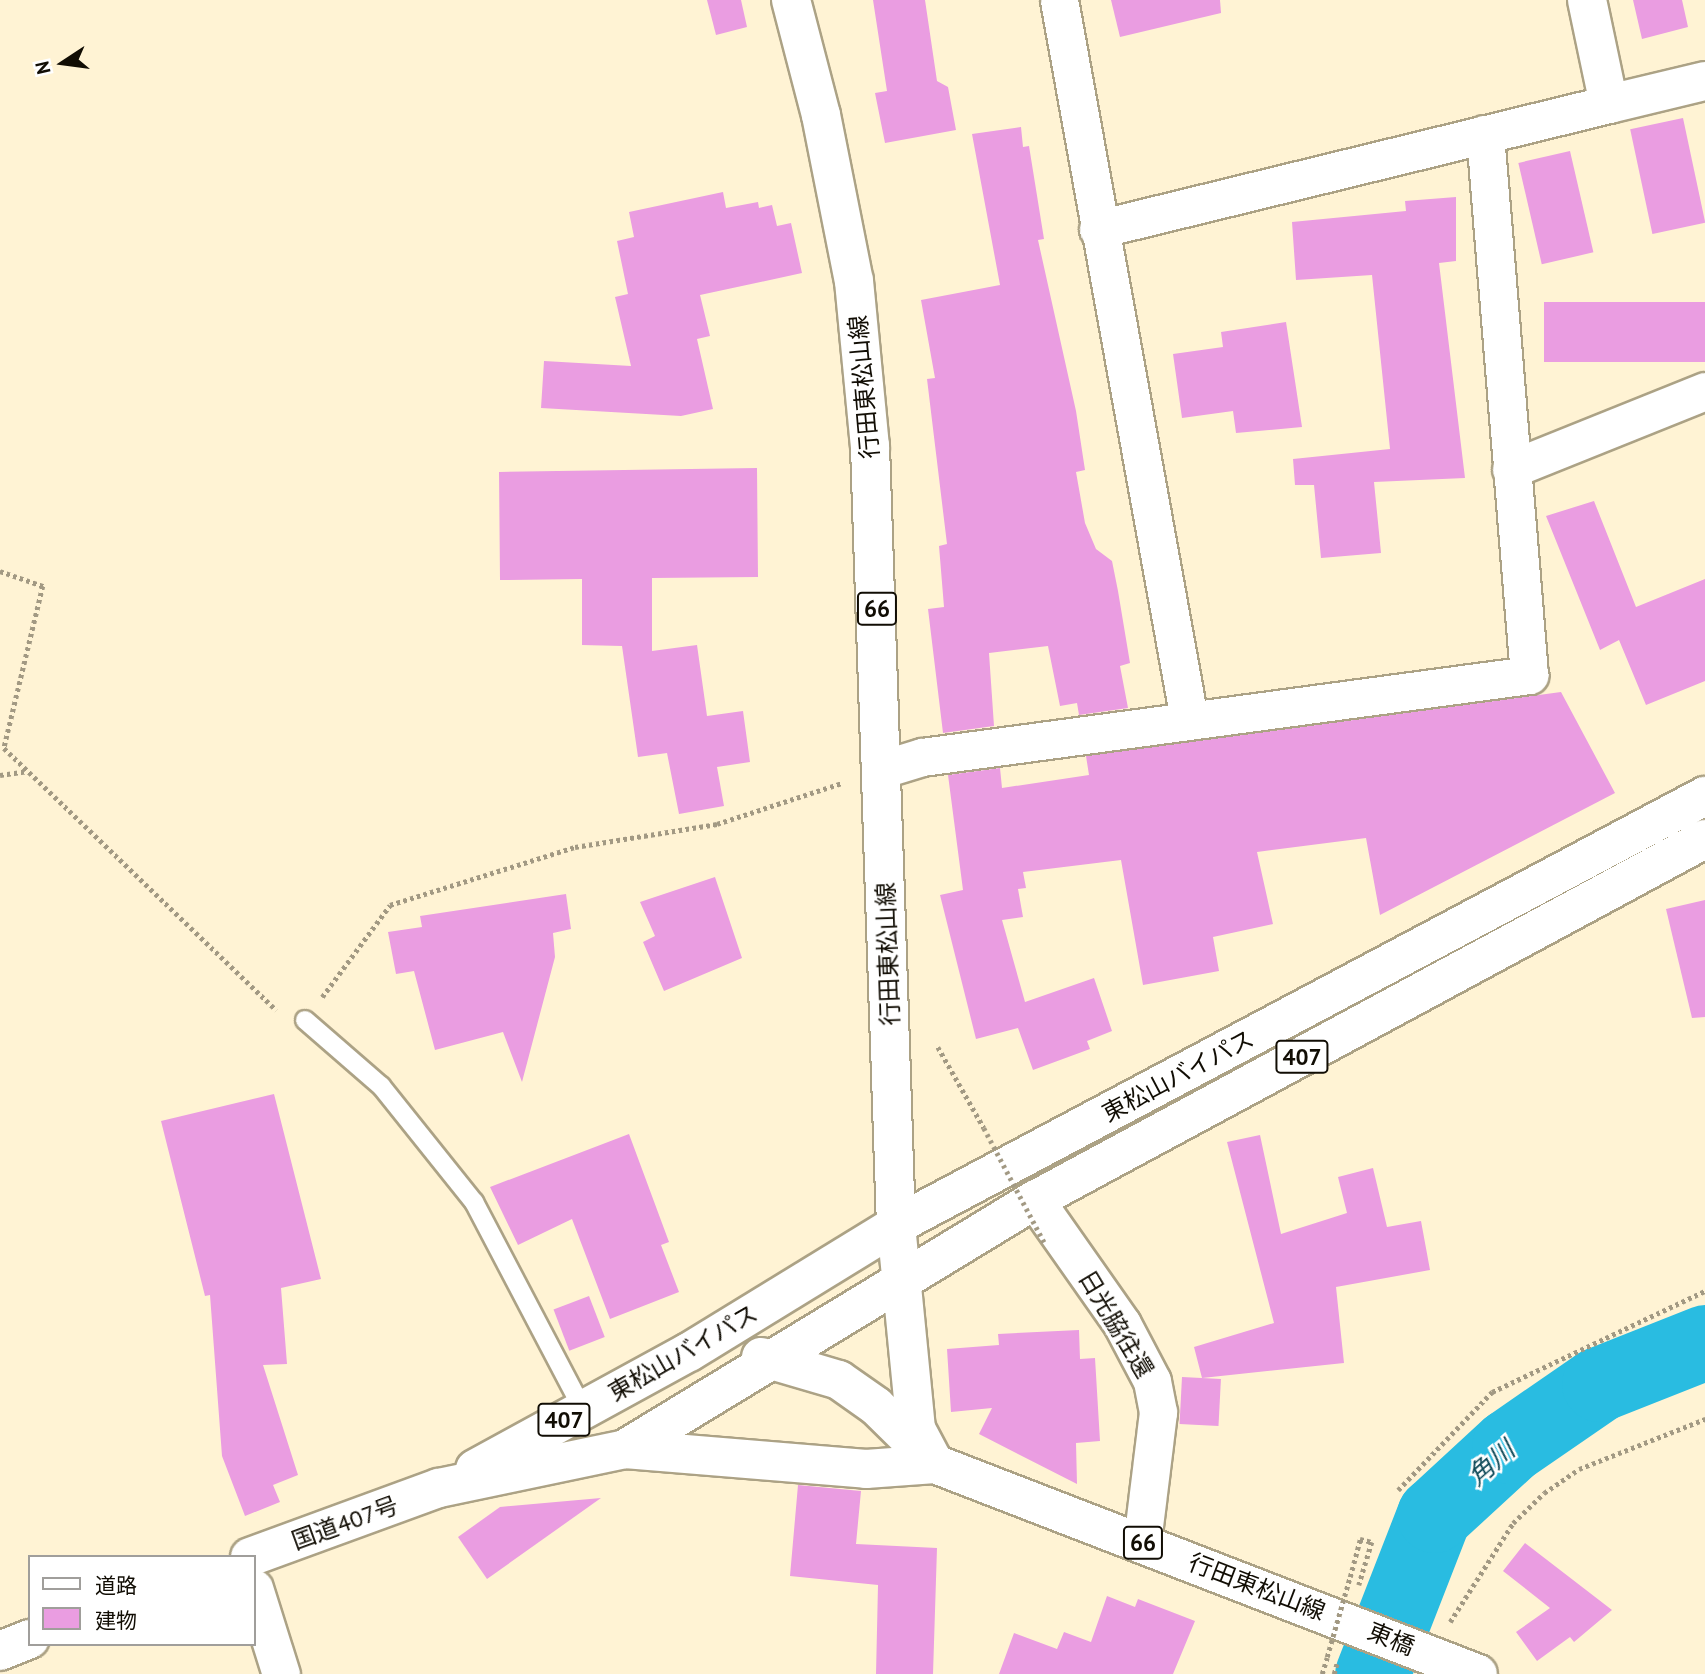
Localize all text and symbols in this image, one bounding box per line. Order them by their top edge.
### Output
north arrow [28,28,98,98]
text: N [29,59,56,77]
street label: 行田東松山線 [843,314,885,460]
road number: 66 [856,590,898,628]
street label: 行田東松山線 [871,882,905,1026]
street label: 東松山バイパス [1097,1024,1259,1128]
road number: 407 [1274,1038,1330,1076]
street label: 日光脇往還 [1073,1265,1159,1383]
street label: 東松山バイパス [603,1299,763,1407]
road number: 407 [536,1400,592,1440]
water label: 角川 [1461,1434,1521,1492]
street label: 国道407号 [288,1490,402,1556]
road number: 66 [1122,1524,1164,1562]
street label: 行田東松山線 [1185,1548,1329,1626]
legend [28,1555,256,1646]
text: 道路 [95,1572,137,1599]
text: 建物 [95,1607,137,1634]
street label: 東橋 [1363,1617,1419,1661]

